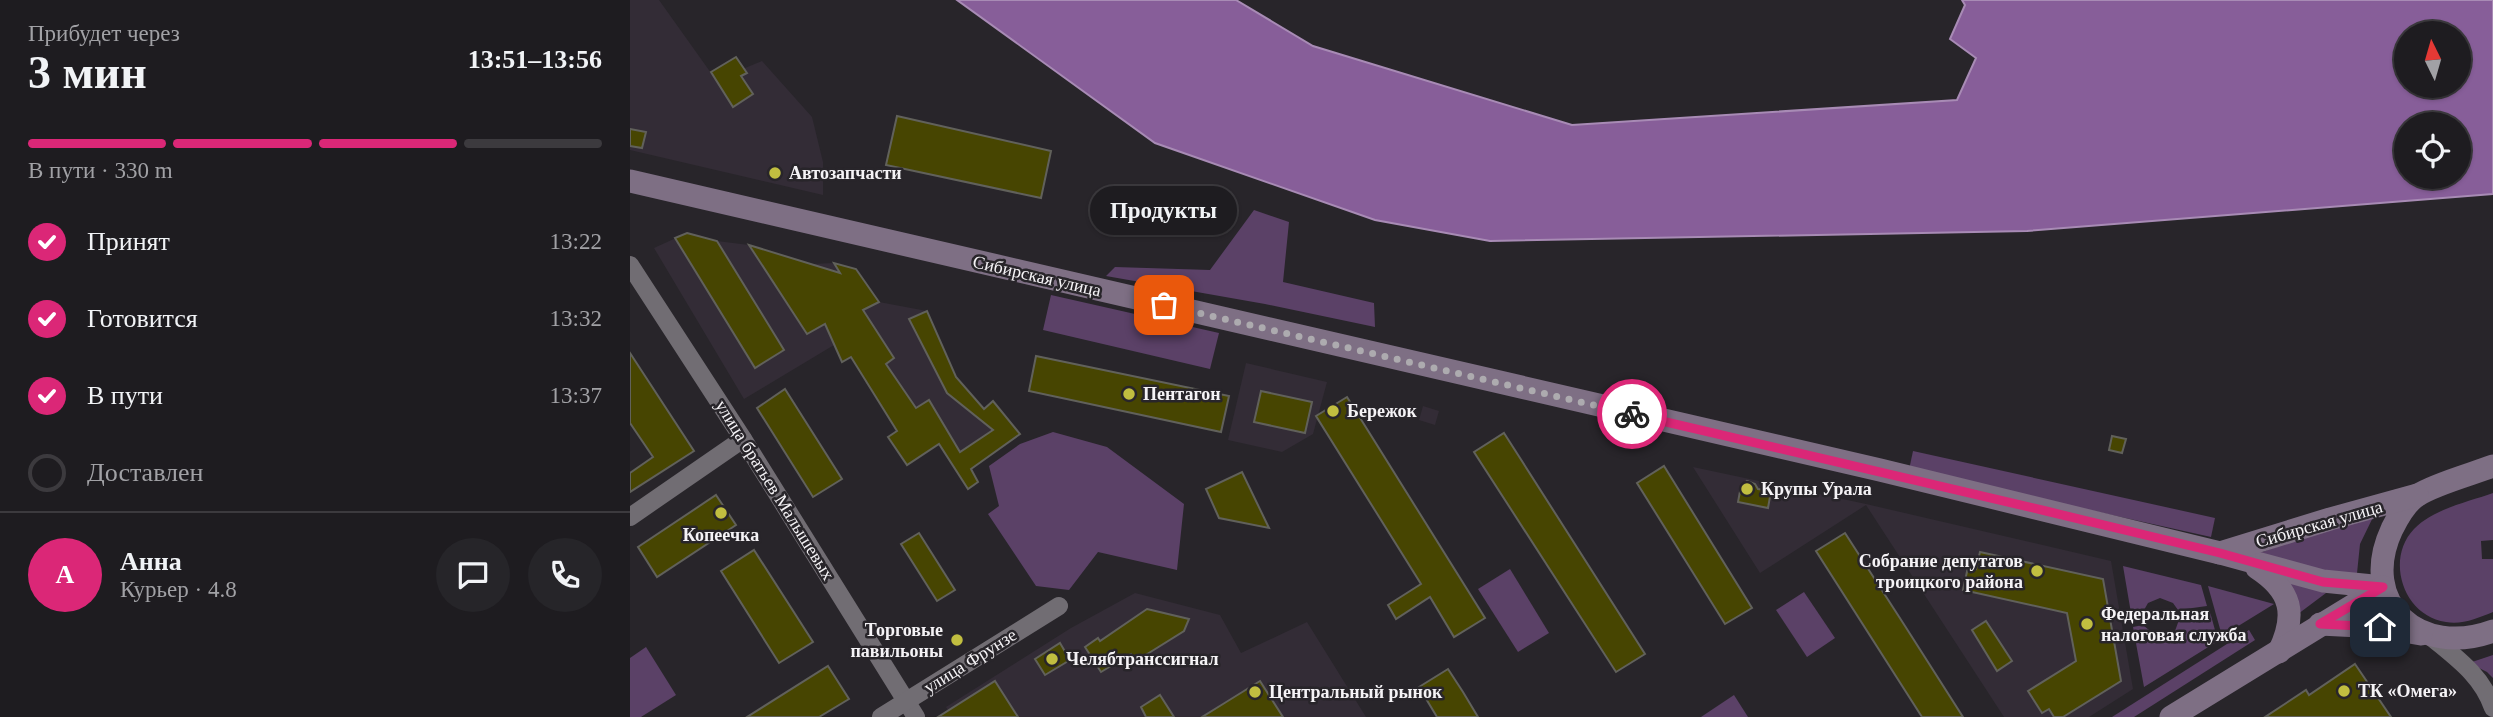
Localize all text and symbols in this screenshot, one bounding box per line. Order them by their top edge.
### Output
text: Прибудет через [28,21,180,46]
north arrow [2394,21,2471,98]
map controls [2394,21,2471,189]
text: 13:51–13:56 [468,45,602,74]
text: 3 мин [28,47,147,98]
button: locate [2394,112,2471,189]
text: В пути · 330 m [28,158,173,183]
place label: Автозапчасти [789,163,902,183]
marker: Автозапчасти [767,165,783,181]
callout: Продукты [1091,186,1238,235]
text: Продукты [1110,198,1217,223]
icon: check [28,223,66,261]
text: Принят [87,227,170,256]
text: 13:22 [550,229,602,254]
street label: Сибирская улица [971,252,1103,300]
pin [1134,275,1194,335]
icon: bag [1145,286,1183,324]
icon: check [28,300,66,338]
text: Готовится [87,304,198,333]
text: 13:32 [550,306,602,331]
icon: check [28,377,66,415]
courier [1597,379,1667,449]
text: В пути [87,381,163,410]
text: 13:37 [550,383,602,408]
place label: Пентагон [1143,384,1221,404]
marker: Пентагон [1121,386,1137,402]
icon: bike [1613,395,1651,433]
street label: улица братьев Малышевых [711,396,839,584]
place label: Бережок [1347,401,1417,421]
marker: Бережок [1325,403,1341,419]
text: Доставлен [87,458,204,487]
place label: Крупы Урала [1761,479,1872,499]
marker: Крупы Урала [1739,481,1755,497]
street label: Сибирская улица [2253,496,2385,552]
marker: Копеечка [713,505,729,521]
place label: Копеечка [683,525,759,545]
button: chat [436,538,510,612]
button: phone [528,538,602,612]
text: Анна [120,547,182,576]
place label: Собрание депутатов троицкого района [1859,551,2023,592]
text: А [56,560,74,589]
marker: Собрание депутатов троицкого района [2029,563,2045,579]
text: Курьер · 4.8 [120,577,237,602]
pin [2350,597,2410,657]
place label: Федеральная налоговая служба [2101,604,2247,645]
icon: home [2361,608,2399,646]
marker: Федеральная налоговая служба [2079,616,2095,632]
place label: Торговые павильоны [850,620,943,661]
street label: улица Фрунзе [920,625,1020,697]
marker: Торговые павильоны [949,632,965,648]
place label: Челябтранссигнал [1066,649,1219,669]
marker: Челябтранссигнал [1044,651,1060,667]
place label: ТК «Омега» [2358,681,2457,701]
place label: Центральный рынок [1269,682,1443,702]
marker: ТК «Омега» [2336,683,2352,699]
marker: Центральный рынок [1247,684,1263,700]

